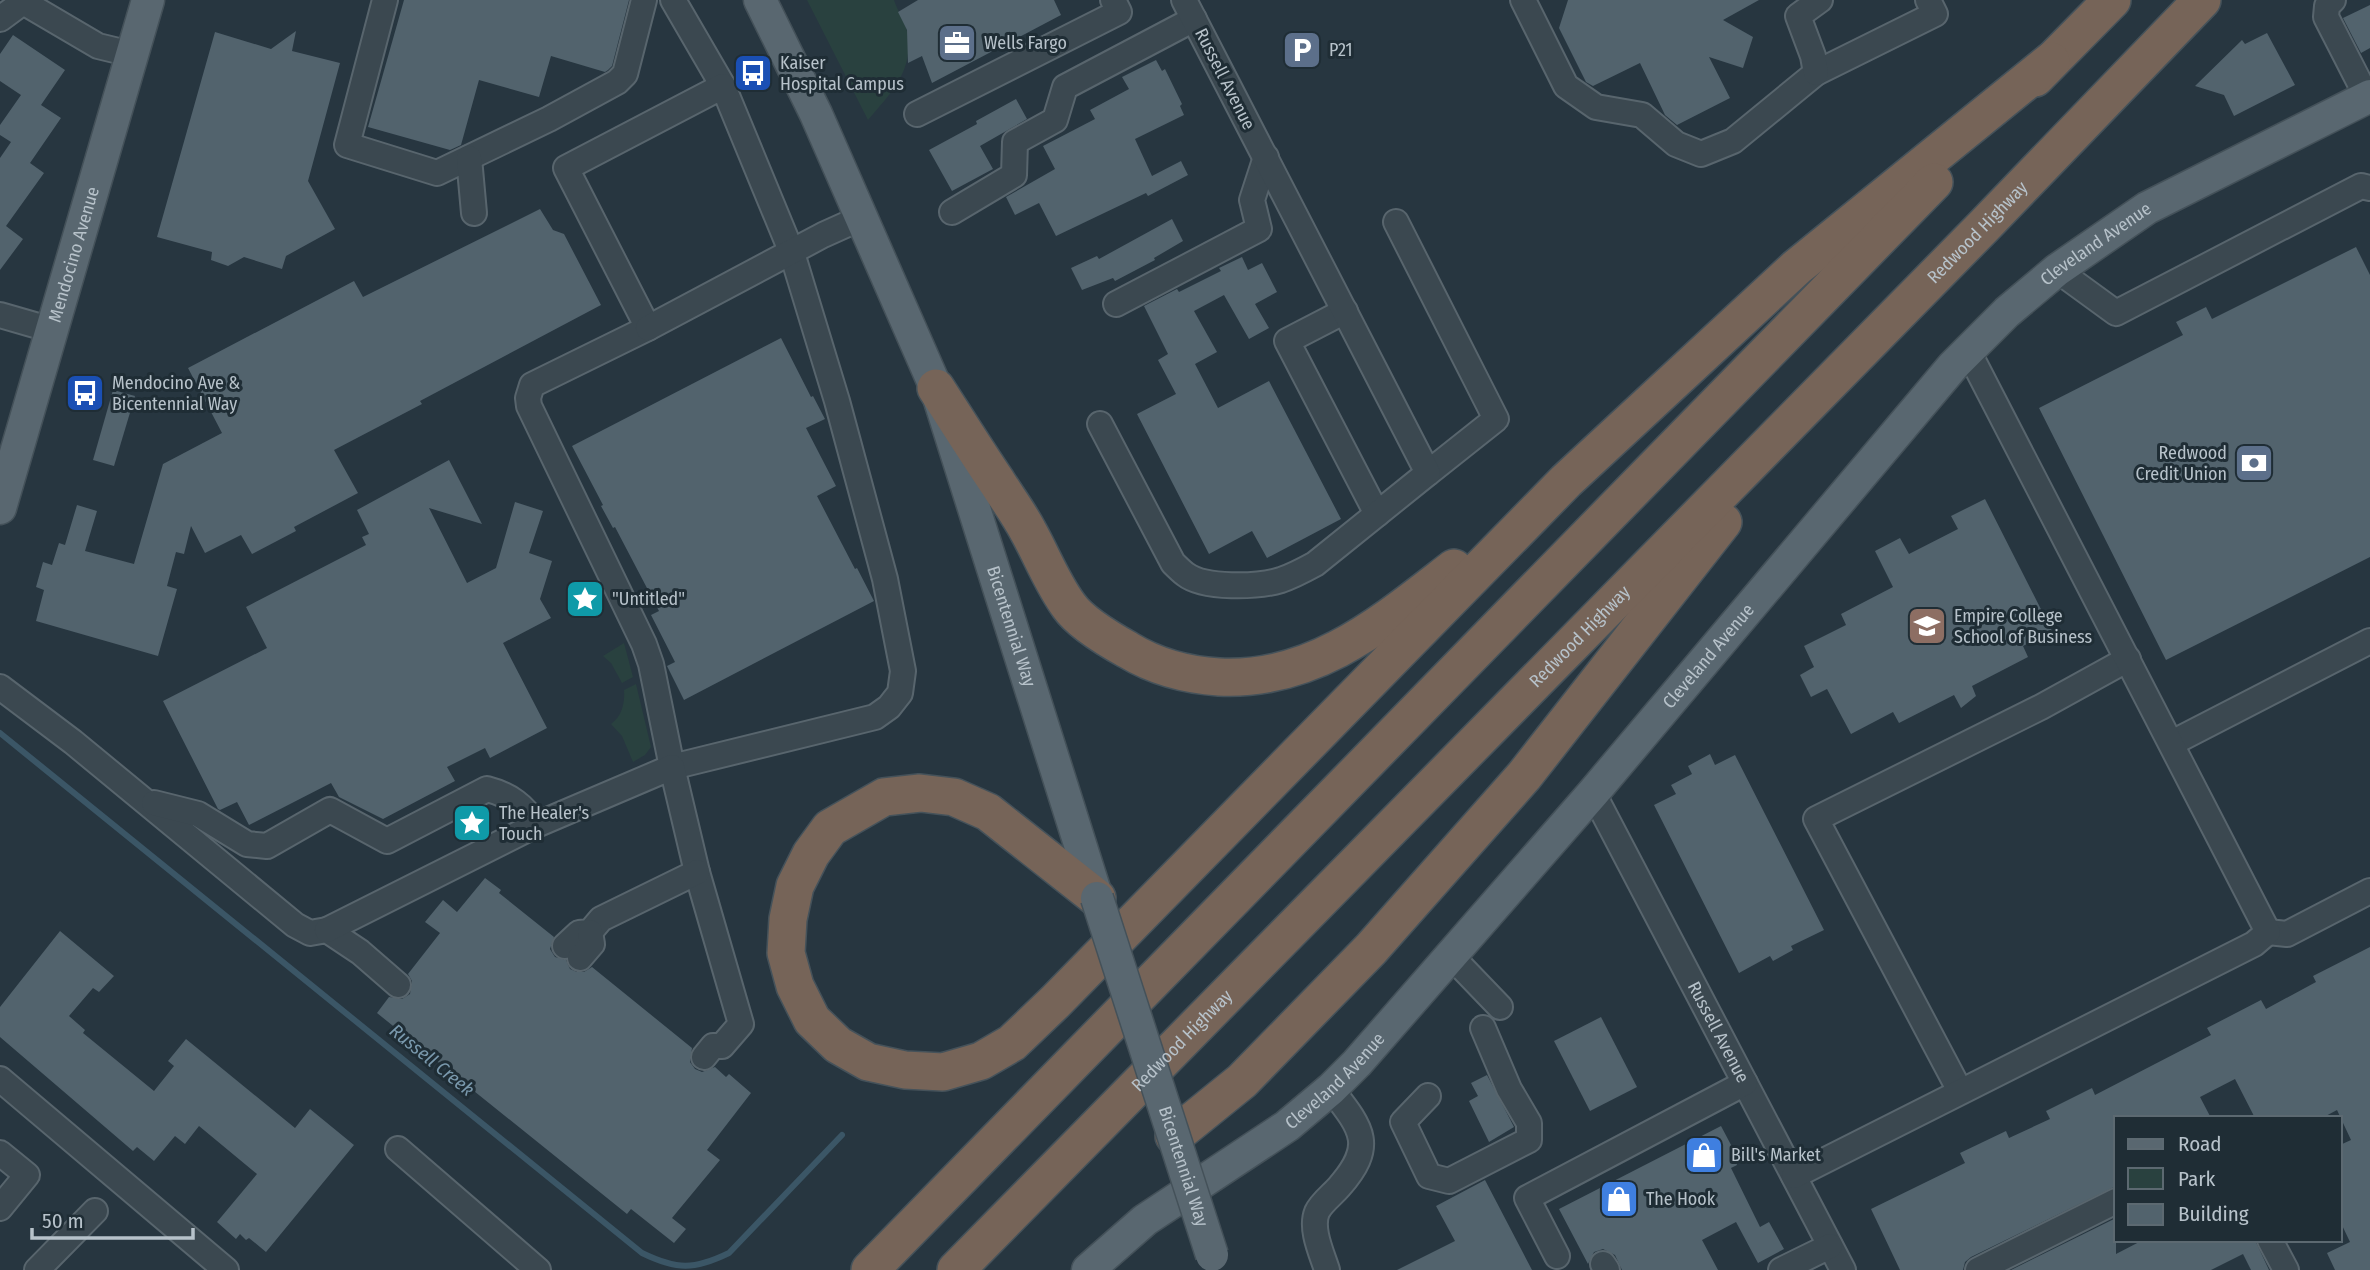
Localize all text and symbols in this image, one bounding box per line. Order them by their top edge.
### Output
office icon: Wells Fargo [936,22,978,64]
street label: Russell Avenue [1190,24,1260,134]
parking icon: P21 [1281,29,1323,71]
place label: Wells Fargo [984,32,1067,54]
place label: P21 [1329,39,1353,61]
bus stop icon: Kaiser Hospital Campus [732,52,774,94]
place label: Kaiser Hospital Campus [780,52,904,95]
street label: Redwood Highway [1923,177,2032,288]
street label: Mendocino Avenue [44,184,104,325]
street label: Cleveland Avenue [2036,197,2156,290]
bus stop icon: Mendocino Ave & Bicentennial Way [64,372,106,414]
place label: Mendocino Ave & Bicentennial Way [112,372,240,415]
place label: Redwood Credit Union [2136,442,2227,485]
bank icon: Redwood Credit Union [2233,442,2275,484]
street label: Bicentennial Way [982,563,1041,689]
place icon: "Untitled" [564,578,606,620]
street label: Redwood Highway [1525,581,1635,692]
place label: "Untitled" [612,588,685,610]
street label: Cleveland Avenue [1658,599,1759,713]
school or university icon: Empire College School of Business [1906,605,1948,647]
place label: Empire College School of Business [1954,605,2093,648]
place icon: The Healer's Touch [451,802,493,844]
place label: The Healer's Touch [499,802,590,845]
street label: Russell Avenue [1683,978,1754,1087]
street label: Redwood Highway [1127,985,1237,1096]
water label: Russell Creek [385,1019,479,1101]
street label: Cleveland Avenue [1280,1028,1390,1134]
street label: Bicentennial Way [1154,1103,1213,1229]
legend [2114,1116,2342,1242]
text: Road [2178,1131,2222,1157]
shop icon: Bill's Market [1683,1134,1725,1176]
place label: Bill's Market [1731,1144,1821,1166]
text: Park [2178,1166,2216,1192]
shop icon: The Hook [1598,1178,1640,1220]
place label: The Hook [1646,1188,1716,1210]
scale bar [32,1196,192,1240]
text: Building [2178,1201,2249,1227]
text: 50 m [42,1208,84,1234]

